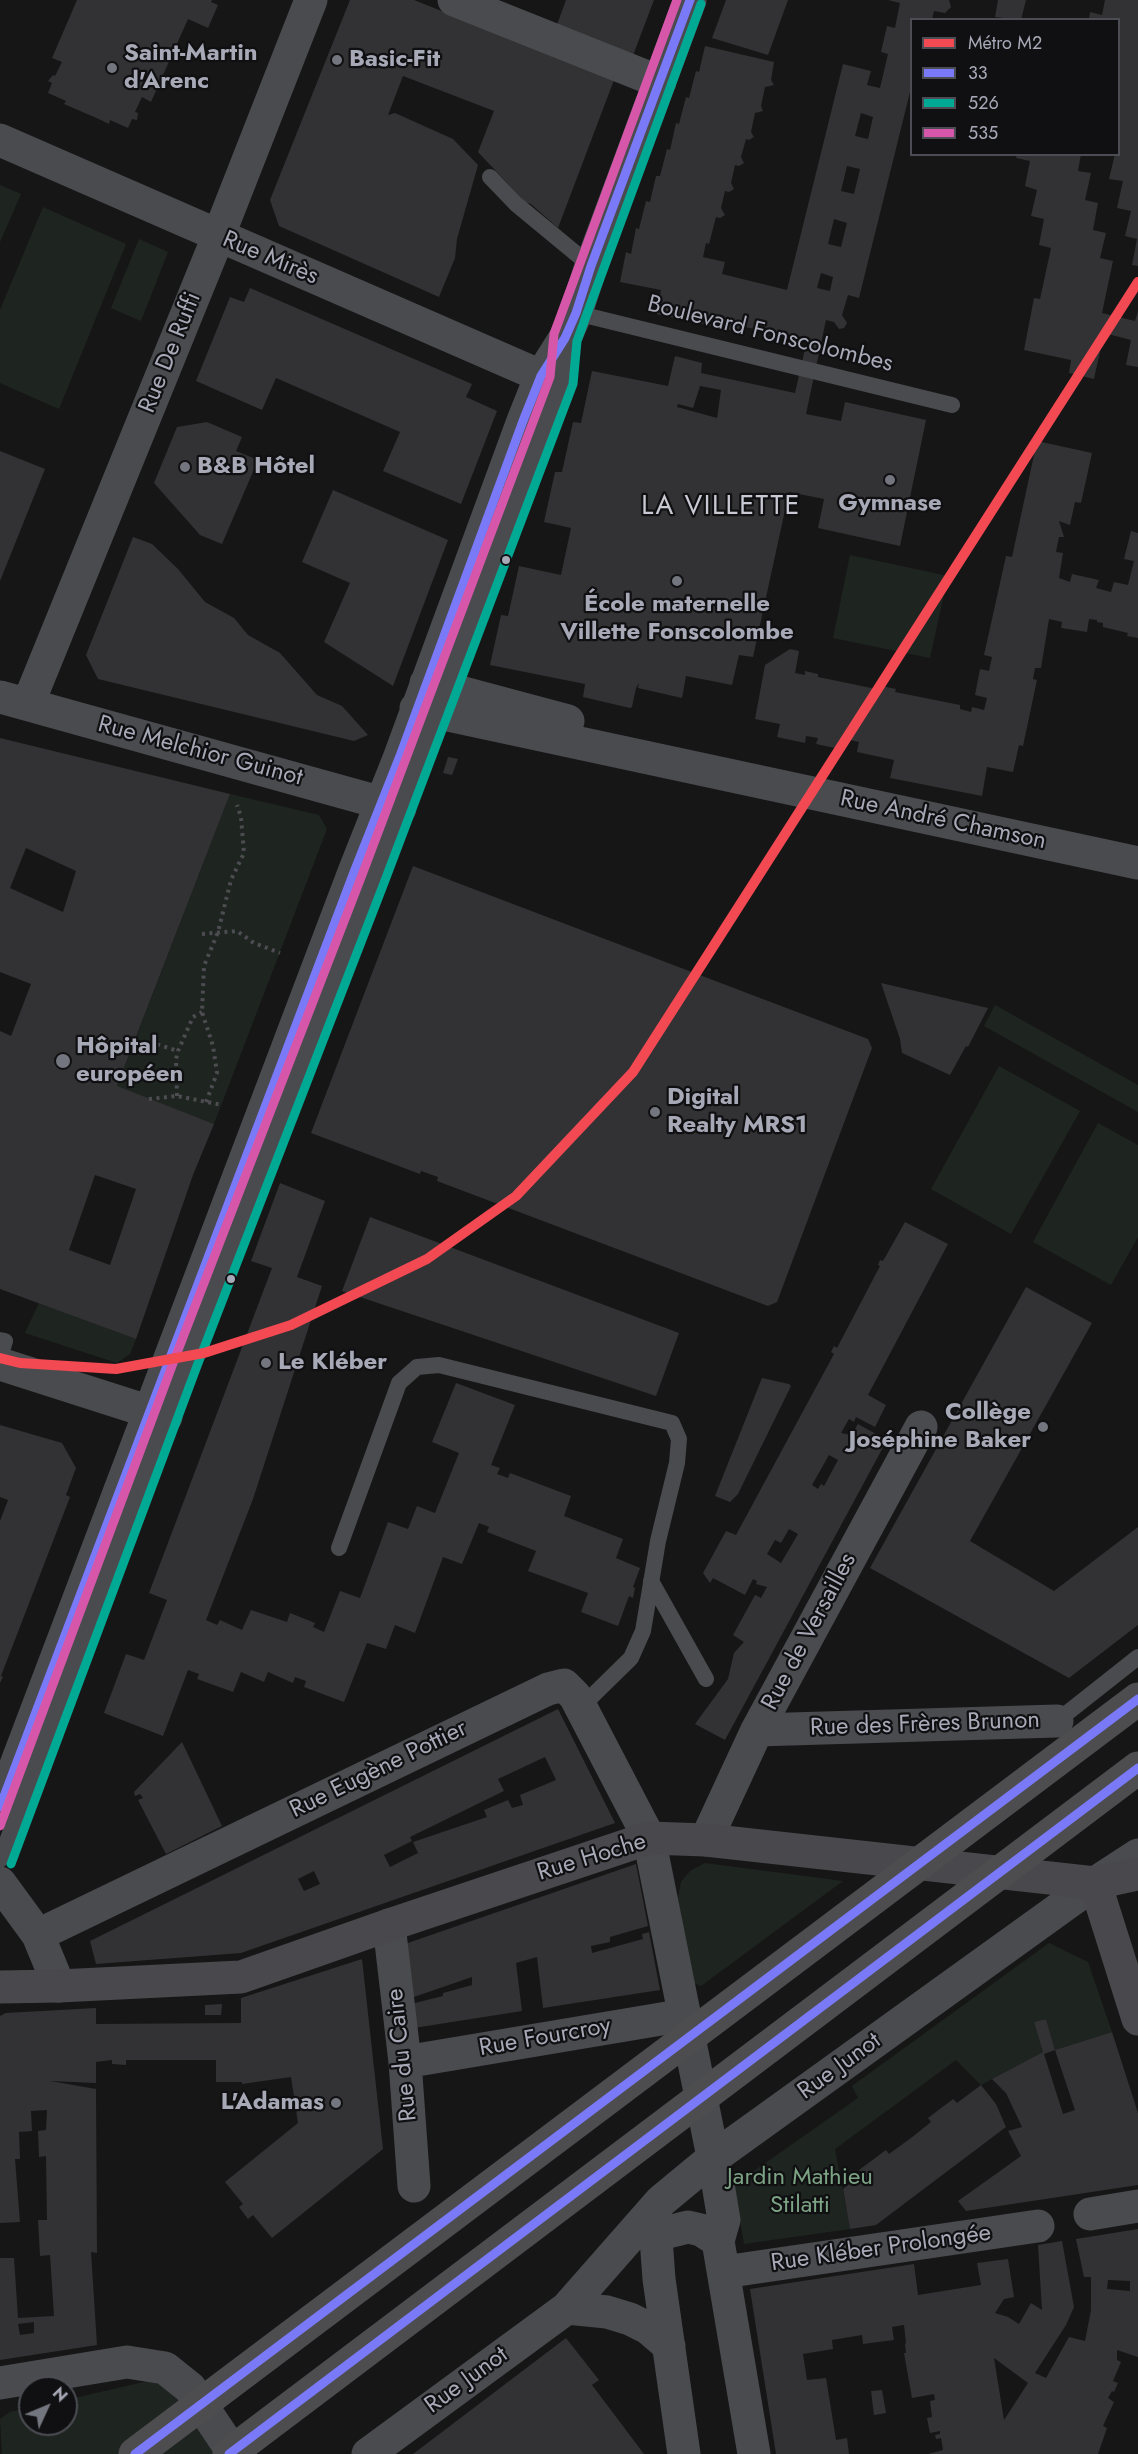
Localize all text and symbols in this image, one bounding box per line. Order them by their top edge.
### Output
legend [910,18,1120,156]
text: Métro M2 [968,30,1042,56]
place label: Saint-Martin d'Arenc [124,40,258,96]
place label: Basic-Fit [349,46,440,74]
marker: Basic-Fit [330,53,344,67]
text: 33 [968,60,988,86]
marker: Saint-Martin d'Arenc [105,61,119,75]
text: 526 [968,90,999,116]
text: 535 [968,120,998,146]
street label: Rue Mirès [218,226,322,292]
street label: Rue De Ruffi [134,289,208,417]
street label: Boulevard Fonscolombes [644,291,896,379]
place label: B&B Hôtel [197,453,315,481]
marker: B&B Hôtel [178,460,192,474]
marker: Gymnase [883,473,897,487]
place label: Gymnase [838,490,942,518]
district label: LA VILLETTE [641,491,801,523]
unlabelled marker [500,554,512,566]
marker: École maternelle Villette Fonscolombe [670,574,684,588]
place label: École maternelle Villette Fonscolombe [560,591,794,647]
street label: Rue Melchior Guinot [95,711,305,793]
street label: Rue André Chamson [837,785,1049,857]
place label: Hôpital européen [76,1033,183,1089]
marker: Hôpital européen [54,1052,72,1070]
place label: Digital Realty MRS1 [667,1084,807,1140]
marker: Digital Realty MRS1 [648,1105,662,1119]
unlabelled marker [225,1273,237,1285]
place label: Le Kléber [278,1349,387,1377]
marker: Le Kléber [259,1356,273,1370]
place label: Collège Joséphine Baker [848,1399,1031,1455]
marker: Collège Joséphine Baker [1036,1420,1050,1434]
street label: Rue de Versailles [756,1548,864,1716]
street label: Rue des Frères Brunon [810,1707,1040,1743]
street label: Rue Eugène Pottier [286,1715,472,1825]
street label: Rue Hoche [534,1828,650,1888]
street label: Rue du Caire [382,1987,424,2123]
street label: Rue Fourcroy [477,2012,613,2064]
street label: Rue Junot [793,2027,887,2107]
place label: L'Adamas [221,2089,324,2117]
marker: L'Adamas [329,2096,343,2110]
park label: Jardin Mathieu Stilatti [727,2164,873,2220]
street label: Rue Kléber Prolongée [769,2219,993,2279]
street label: Rue Junot [420,2341,514,2421]
north arrow [18,2376,78,2436]
text: N [47,2382,73,2407]

